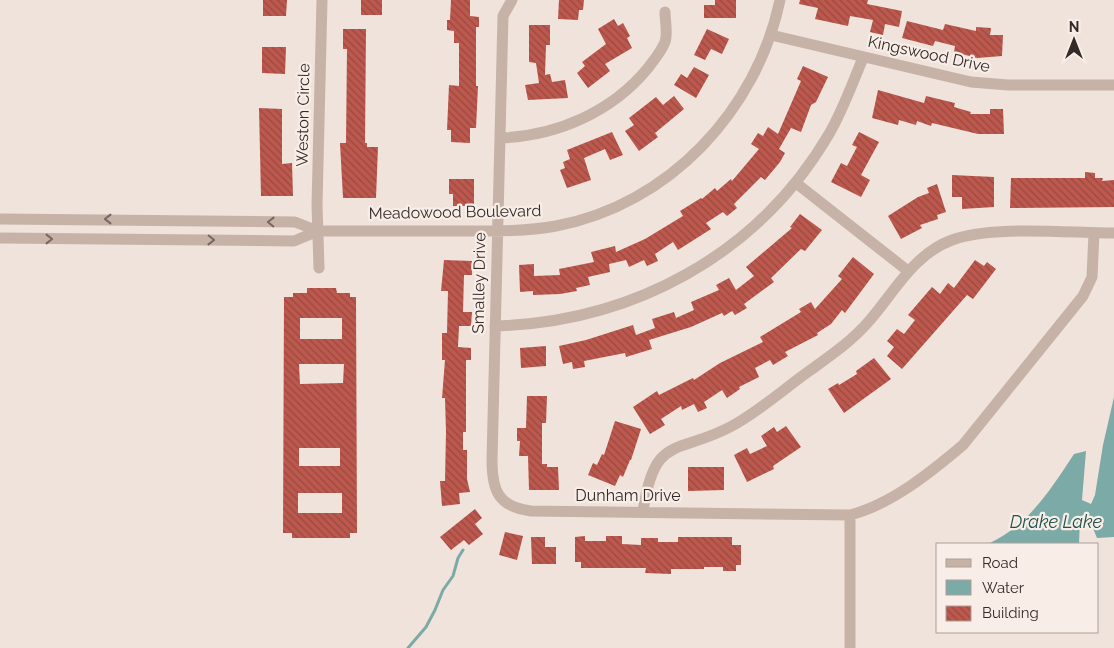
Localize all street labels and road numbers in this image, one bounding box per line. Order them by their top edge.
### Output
street label: Kingswood Drive [866,32,992,76]
street label: Weston Circle [293,63,313,167]
street label: Meadowood Boulevard [369,201,541,223]
street label: Smalley Drive [469,232,489,334]
street label: Dunham Drive [575,486,681,505]

